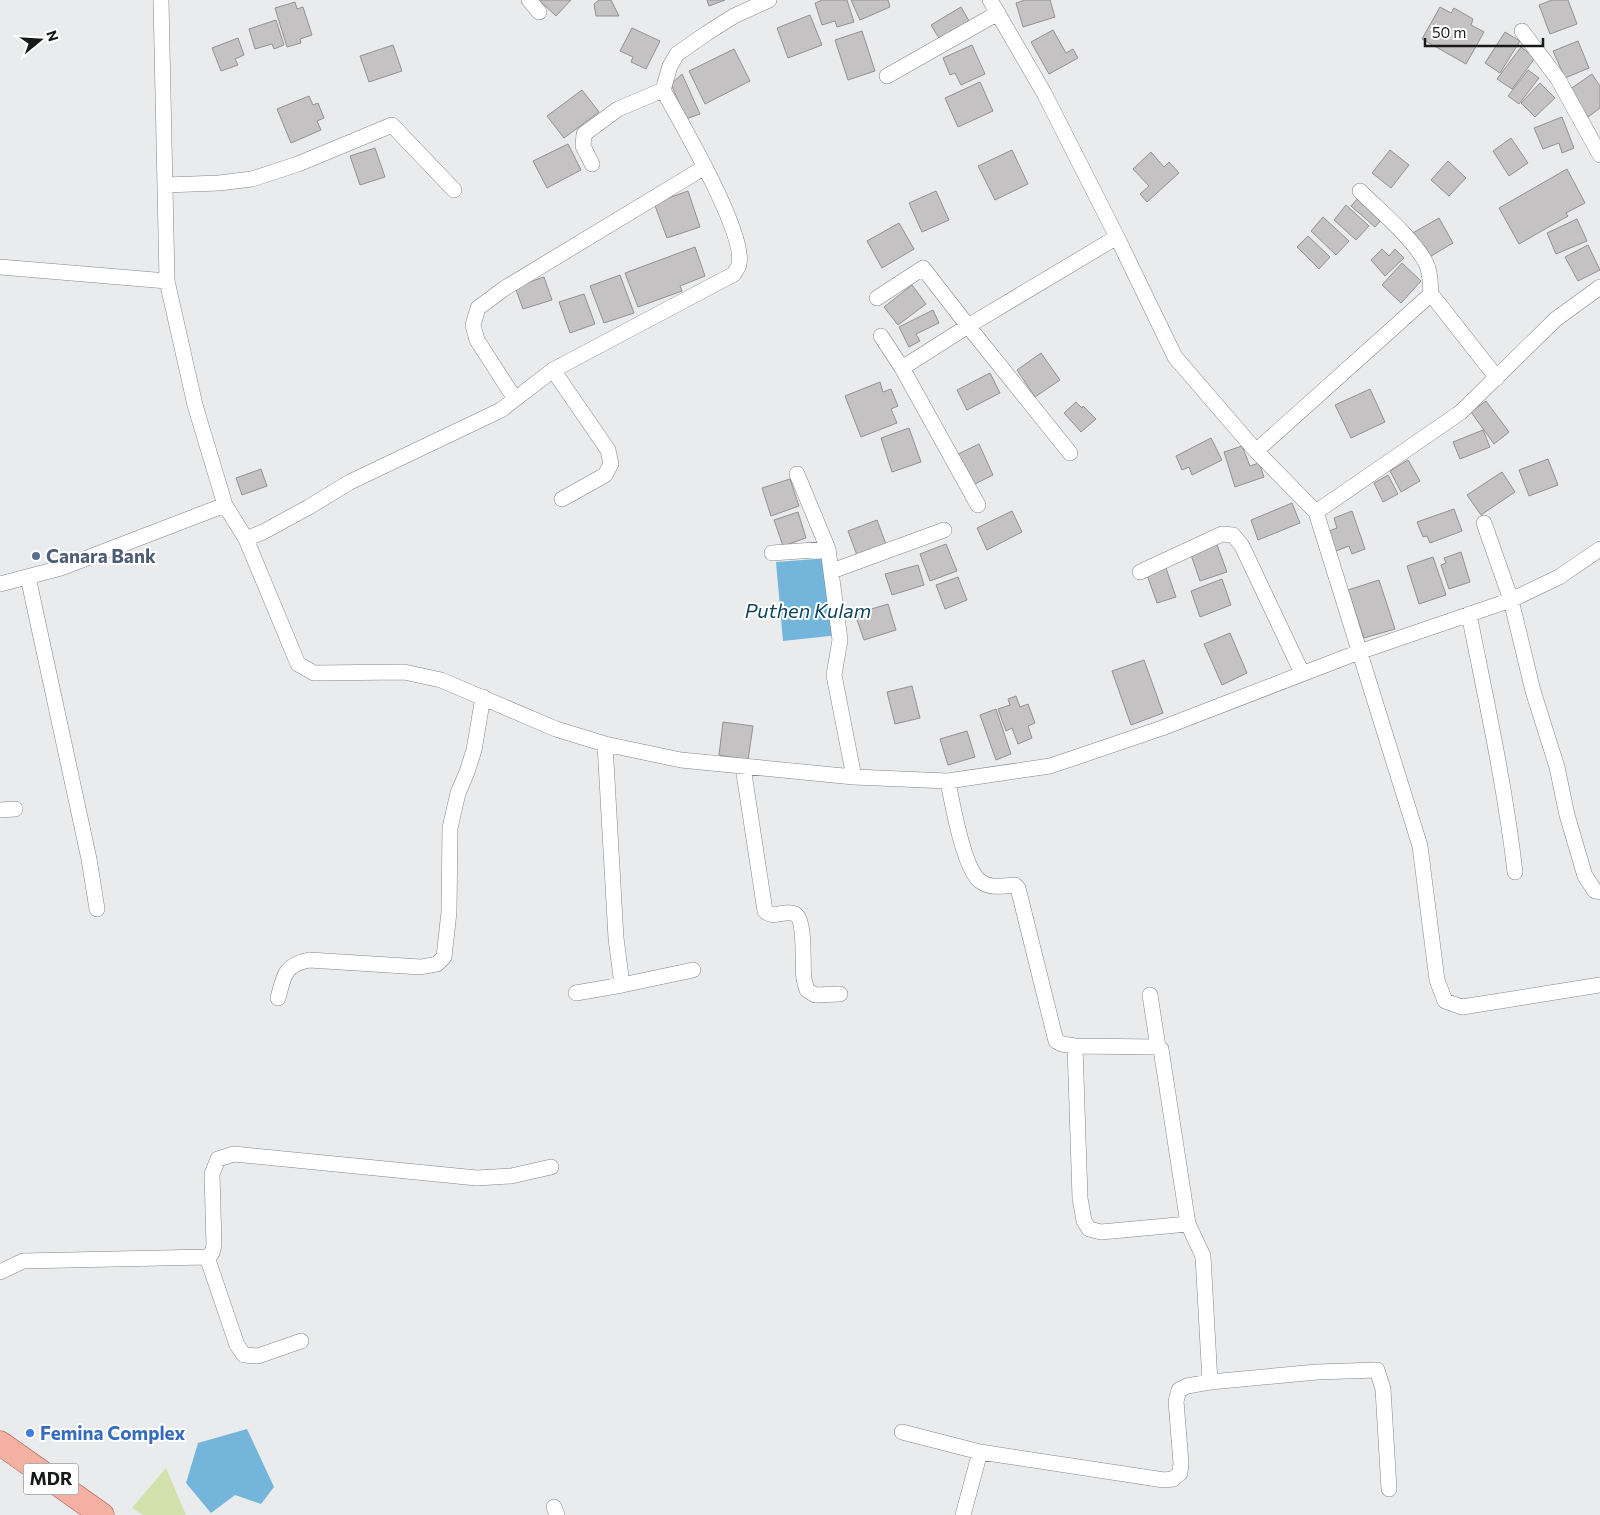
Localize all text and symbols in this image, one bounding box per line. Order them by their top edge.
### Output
north arrow [15,15,65,65]
scale bar [1425,15,1542,47]
text: 50 m [1432,23,1466,41]
text: N [43,28,63,43]
place label: Canara Bank [46,544,156,567]
marker: Canara Bank [30,550,42,562]
water label: Puthen Kulam [745,598,871,622]
place label: Femina Complex [40,1421,186,1444]
marker: Femina Complex [24,1427,36,1439]
road number: MDR [23,1464,78,1495]

